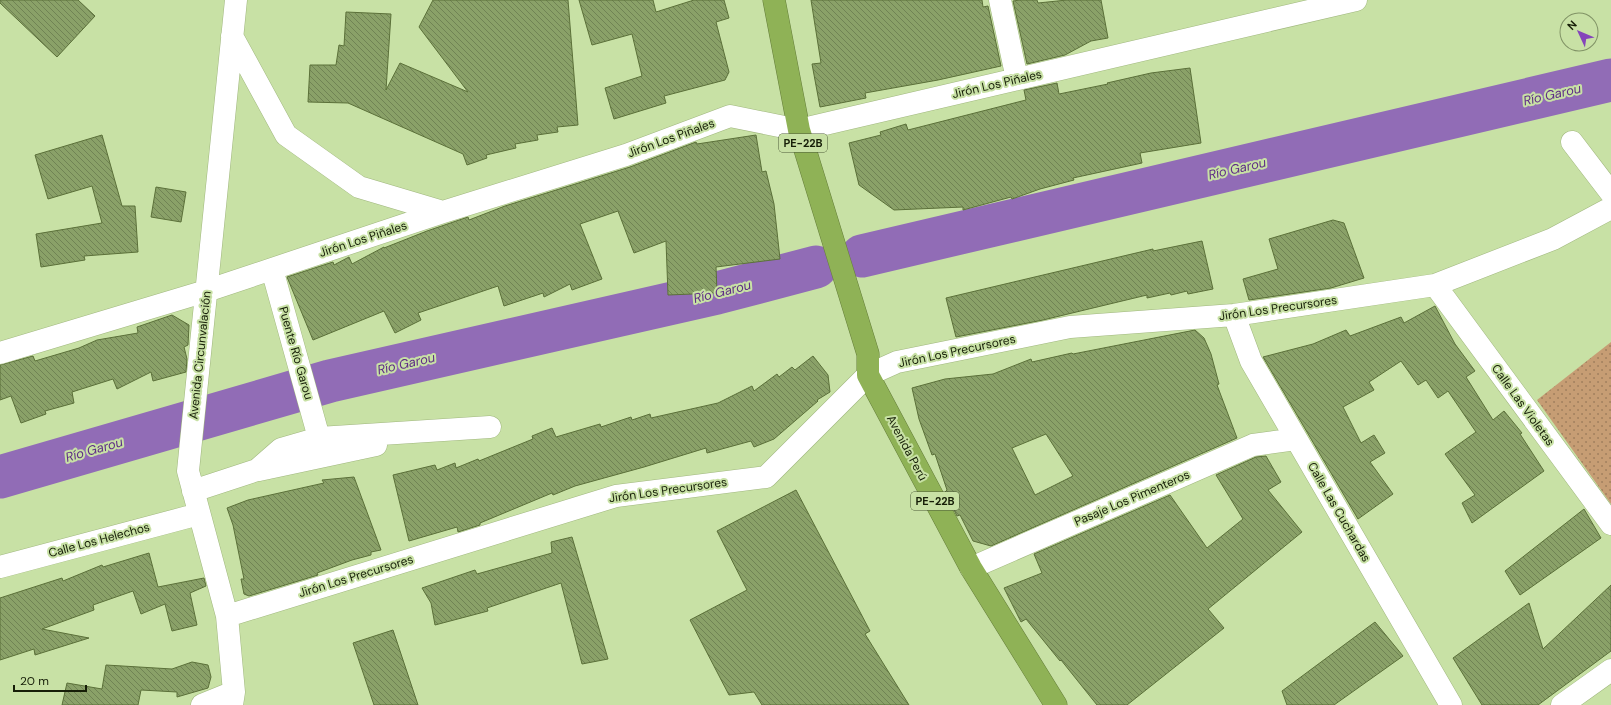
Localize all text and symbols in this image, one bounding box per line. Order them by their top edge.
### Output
north arrow [1559,12,1599,52]
text: N [1564,17,1580,33]
street label: Jirón Los Piñales [951,66,1043,102]
water label: Río Garou [1522,79,1583,109]
street label: Jirón Los Piñales [625,115,717,161]
road number: PE-22B [779,134,827,152]
water label: Río Garou [1207,153,1268,183]
street label: Jirón Los Piñales [317,217,409,261]
water label: Río Garou [691,276,753,307]
street label: Avenida Circunvalación [185,290,215,420]
street label: Jirón Los Precursores [1218,292,1338,324]
street label: Puente Río Garou [275,305,317,401]
street label: Jirón Los Precursores [897,331,1017,371]
water label: Río Garou [376,348,437,378]
street label: Calle Las Violetas [1488,361,1558,449]
street label: Avenida Perú [883,412,931,484]
water label: Río Garou [63,433,125,466]
street label: Calle Las Cuchardas [1304,459,1374,565]
street label: Pasaje Los Pimenteros [1072,466,1192,530]
street label: Jirón Los Precursores [608,474,728,506]
road number: PE-22B [911,492,959,510]
street label: Calle Los Helechos [47,519,151,561]
street label: Jirón Los Precursores [297,551,415,601]
scale bar [14,667,86,693]
text: 20 m [20,673,49,689]

